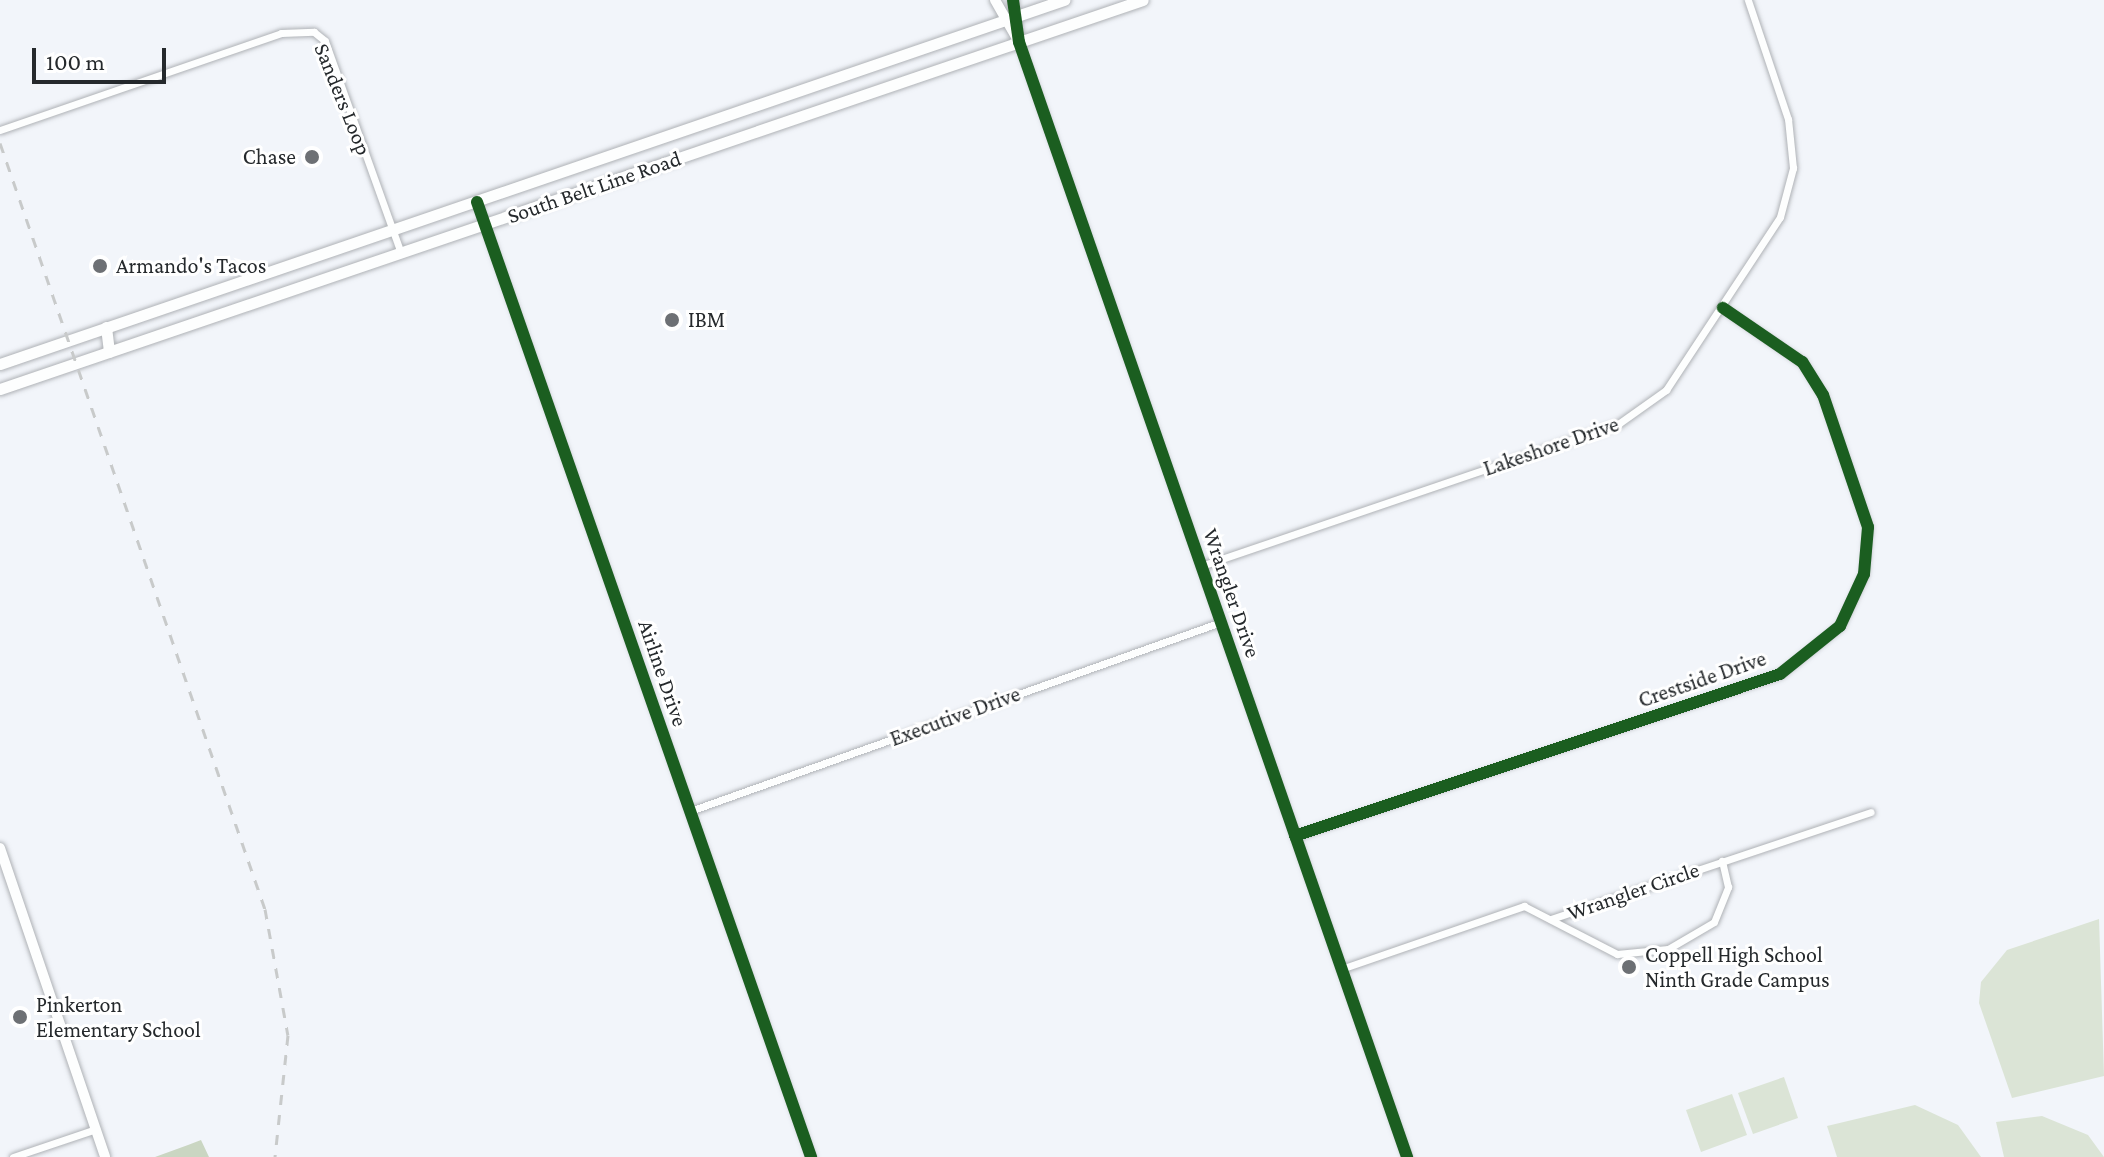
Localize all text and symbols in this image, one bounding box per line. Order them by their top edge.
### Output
scale bar [36,32,170,82]
street label: Sanders Loop [309,39,377,159]
text: 100 m [46,48,105,75]
place label: Chase [243,144,296,170]
street label: South Belt Line Road [504,145,684,229]
marker: Chase [303,148,321,166]
place label: Armando's Tacos [116,253,266,279]
marker: Armando's Tacos [91,257,109,275]
place label: IBM [688,307,725,333]
marker: IBM [663,311,681,329]
street label: Lakeshore Drive [1480,410,1622,482]
street label: Wrangler Drive [1198,525,1266,661]
street label: Airline Drive [632,616,694,730]
street label: Crestside Drive [1635,645,1769,713]
street label: Executive Drive [886,680,1024,752]
street label: Wrangler Circle [1564,856,1702,926]
place label: Coppell High School Ninth Grade Campus [1645,941,1830,992]
marker: Coppell High School Ninth Grade Campus [1620,958,1638,976]
place label: Pinkerton Elementary School [36,991,201,1042]
marker: Pinkerton Elementary School [11,1008,29,1026]

